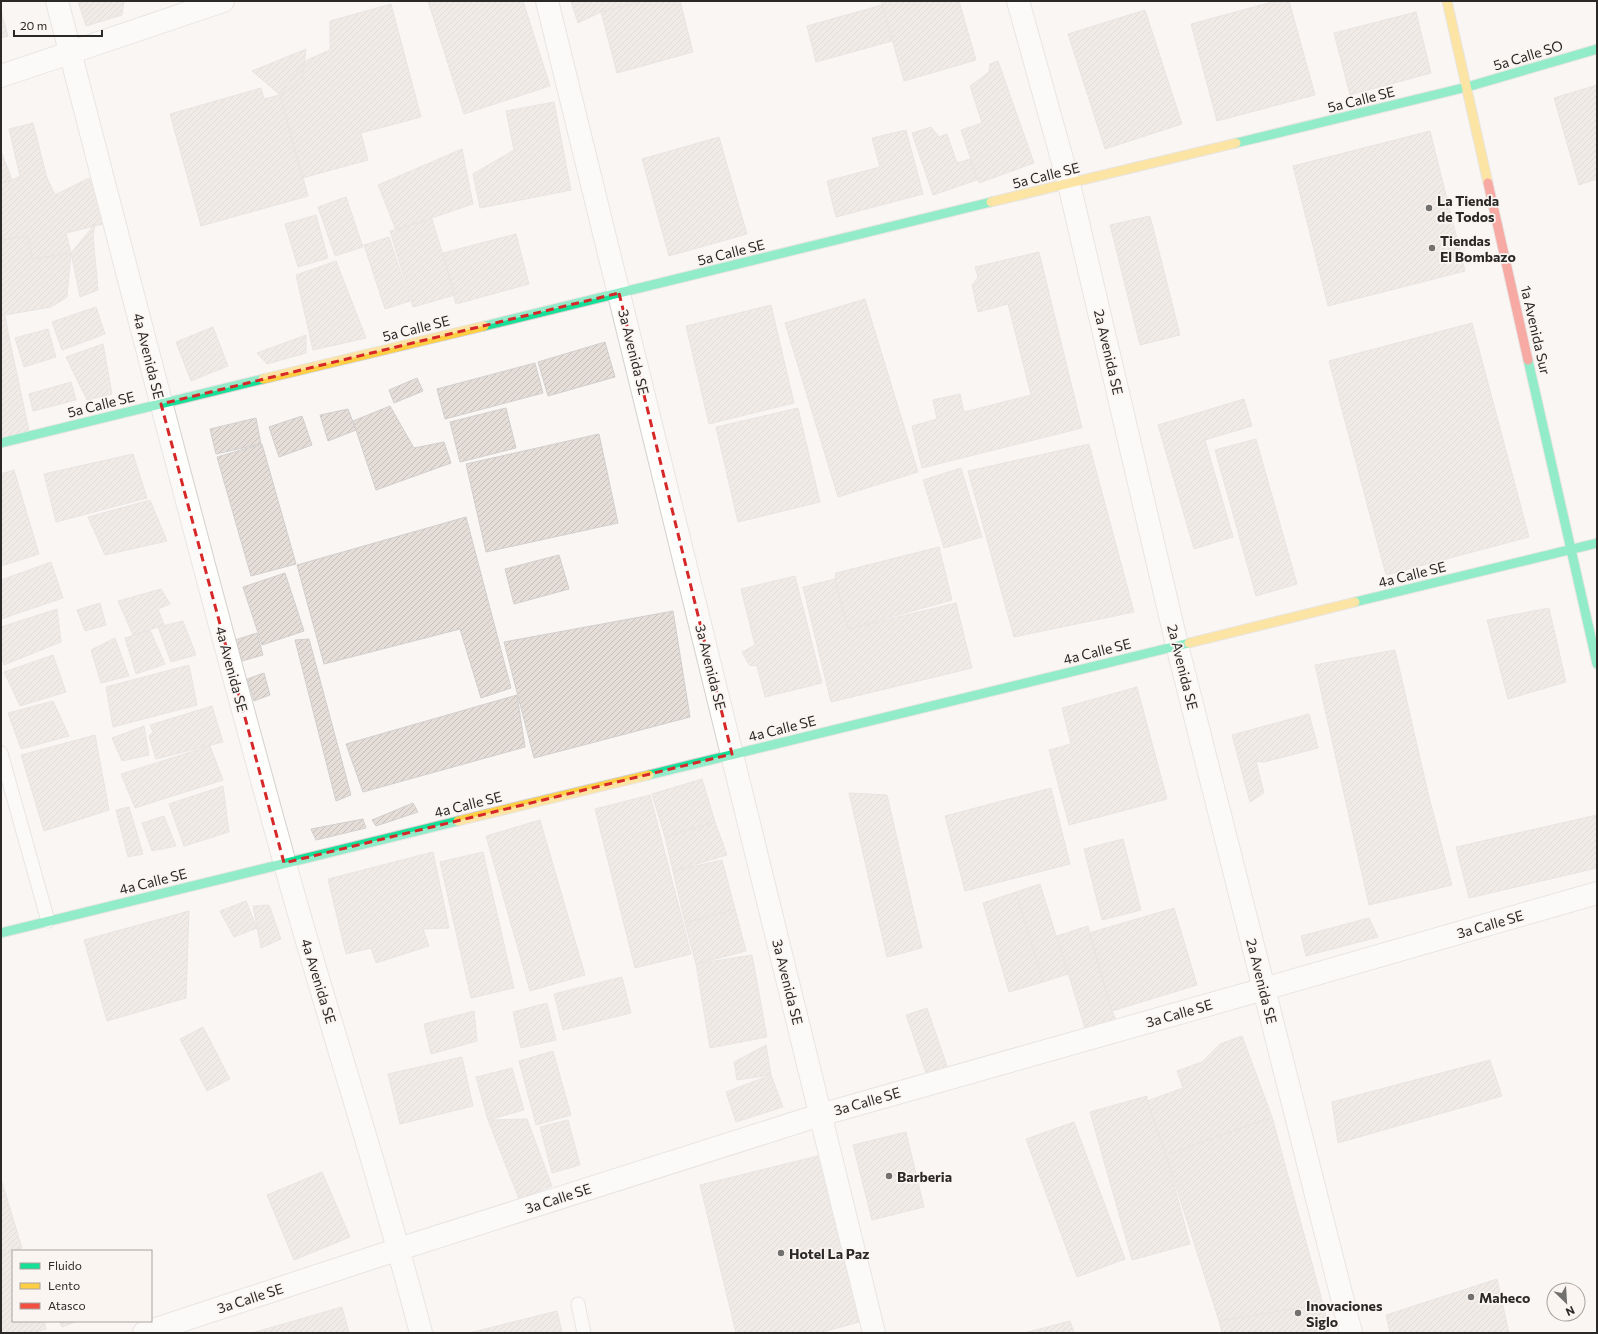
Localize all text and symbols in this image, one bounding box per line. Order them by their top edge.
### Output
scale bar [14,12,102,38]
text: 20 m [20,18,47,32]
street label: 5a Calle SO [1491,36,1565,74]
street label: 5a Calle SE [1326,82,1396,116]
street label: 5a Calle SE [1011,158,1081,192]
place label: La Tienda de Todos [1437,192,1499,225]
marker: La Tienda de Todos [1424,203,1434,213]
place label: Tiendas El Bombazo [1440,232,1516,265]
street label: 5a Calle SE [696,235,766,269]
marker: Tiendas El Bombazo [1427,243,1437,253]
street label: 1a Avenida Sur [1518,284,1555,377]
street label: 3a Avenida SE [615,307,653,397]
street label: 2a Avenida SE [1091,307,1127,397]
street label: 4a Avenida SE [130,311,168,401]
street label: 5a Calle SE [381,311,451,345]
street label: 5a Calle SE [66,387,136,421]
street label: 4a Calle SE [1376,557,1448,591]
street label: 3a Avenida SE [692,622,730,712]
street label: 2a Avenida SE [1164,623,1202,711]
street label: 4a Avenida SE [212,624,252,714]
street label: 4a Calle SE [1061,634,1133,668]
street label: 4a Calle SE [746,711,818,745]
street label: 4a Calle SE [432,787,504,821]
street label: 4a Calle SE [117,864,189,898]
street label: 3a Calle SE [1455,906,1525,942]
street label: 4a Avenida SE [298,936,340,1026]
street label: 3a Avenida SE [769,937,807,1027]
street label: 2a Avenida SE [1243,937,1281,1025]
street label: 3a Calle SE [1144,995,1214,1031]
street label: 3a Calle SE [832,1083,902,1119]
place label: Barberia [897,1168,952,1185]
marker: Barberia [884,1171,894,1181]
street label: 3a Calle SE [523,1179,593,1217]
place label: Hotel La Paz [789,1245,869,1262]
marker: Hotel La Paz [776,1248,786,1258]
legend [12,1250,152,1322]
text: Fluido [48,1258,82,1272]
text: Lento [48,1278,80,1292]
street label: 3a Calle SE [215,1279,285,1317]
north arrow [1546,1282,1586,1322]
place label: Maheco [1479,1289,1530,1306]
marker: Maheco [1466,1292,1476,1302]
place label: Inovaciones Siglo [1306,1297,1383,1330]
text: Atasco [48,1298,86,1312]
text: N [1564,1304,1577,1319]
marker: Inovaciones Siglo [1293,1308,1303,1318]

